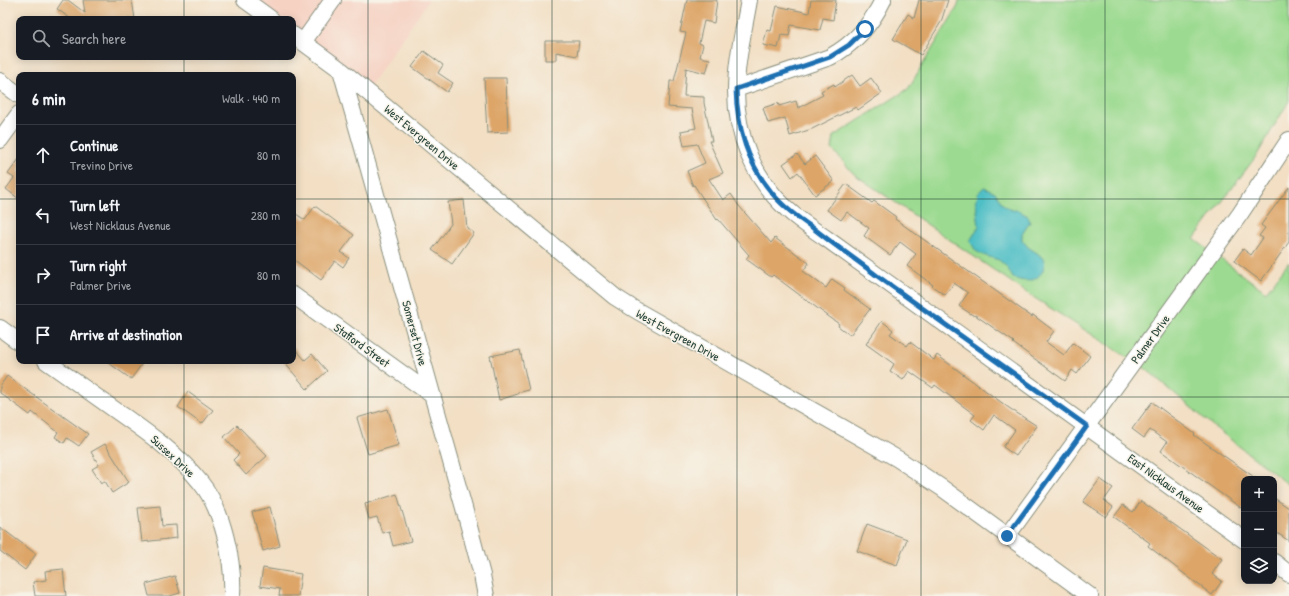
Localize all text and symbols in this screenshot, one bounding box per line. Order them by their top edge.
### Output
search box [16,16,296,60]
route start [856,20,874,38]
icon: search [30,27,52,49]
text: Search here [62,28,126,49]
text: 6 min [32,87,66,110]
text: Walk · 440 m [222,89,280,107]
street label: West Evergreen Drive [381,100,463,174]
text: Continue [70,135,118,156]
icon: ahead [32,144,54,166]
text: 80 m [257,146,280,164]
text: Trevino Drive [70,156,133,174]
text: Turn left [70,195,120,216]
icon: left [32,204,54,226]
text: 280 m [251,206,280,224]
text: West Nicklaus Avenue [70,216,171,234]
text: Turn right [70,255,126,276]
icon: right [32,264,54,286]
text: 80 m [257,266,280,284]
text: Palmer Drive [70,276,131,294]
street label: Somerset Drive [398,299,432,368]
street label: West Evergreen Drive [633,305,723,365]
street label: Palmer Drive [1126,311,1174,367]
street label: Stafford Street [331,319,394,372]
icon: arrive [32,324,54,346]
text: Arrive at destination [70,324,182,345]
street label: Sussex Drive [147,431,199,481]
street label: East Nicklaus Avenue [1124,449,1208,517]
map controls [1241,476,1277,584]
button: + [1241,476,1277,512]
button: − [1241,512,1277,548]
route end [998,527,1016,545]
button: layers [1241,548,1277,584]

